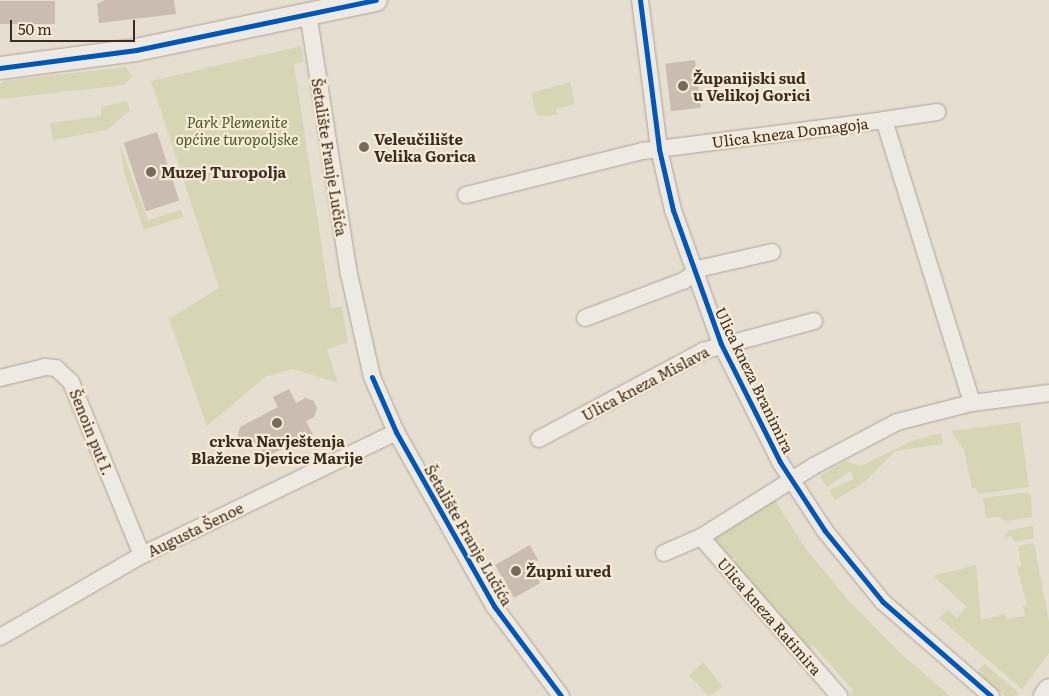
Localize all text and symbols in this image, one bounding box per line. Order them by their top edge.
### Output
scale bar [12,10,138,42]
text: 50 m [18,17,52,40]
place label: Županijski sud u Velikoj Gorici [693,68,810,103]
street label: Šetalište Franje Lučića [309,77,351,237]
marker: Županijski sud u Velikoj Gorici [677,80,689,92]
park label: Park Plemenite općine turopoljske [176,112,298,147]
street label: Ulica kneza Domagoja [711,113,869,151]
place label: Veleučilište Velika Gorica [374,129,476,164]
marker: Veleučilište Velika Gorica [358,141,370,153]
place label: Muzej Turopolja [161,163,286,181]
marker: Muzej Turopolja [145,166,157,178]
street label: Ulica kneza Branimira [712,304,798,456]
street label: Ulica kneza Mislava [578,342,712,424]
street label: Šenoin put I. [66,386,118,478]
marker: crkva Navještenja Blažene Djevice Marije [271,417,283,429]
place label: crkva Navještenja Blažene Djevice Marije [191,431,363,466]
street label: Šetalište Franje Lučića [421,461,517,609]
street label: Augusta Šenoe [144,498,246,560]
street label: Ulica kneza Ratimira [714,554,826,678]
place label: Župni ured [526,562,611,580]
marker: Župni ured [510,565,522,577]

